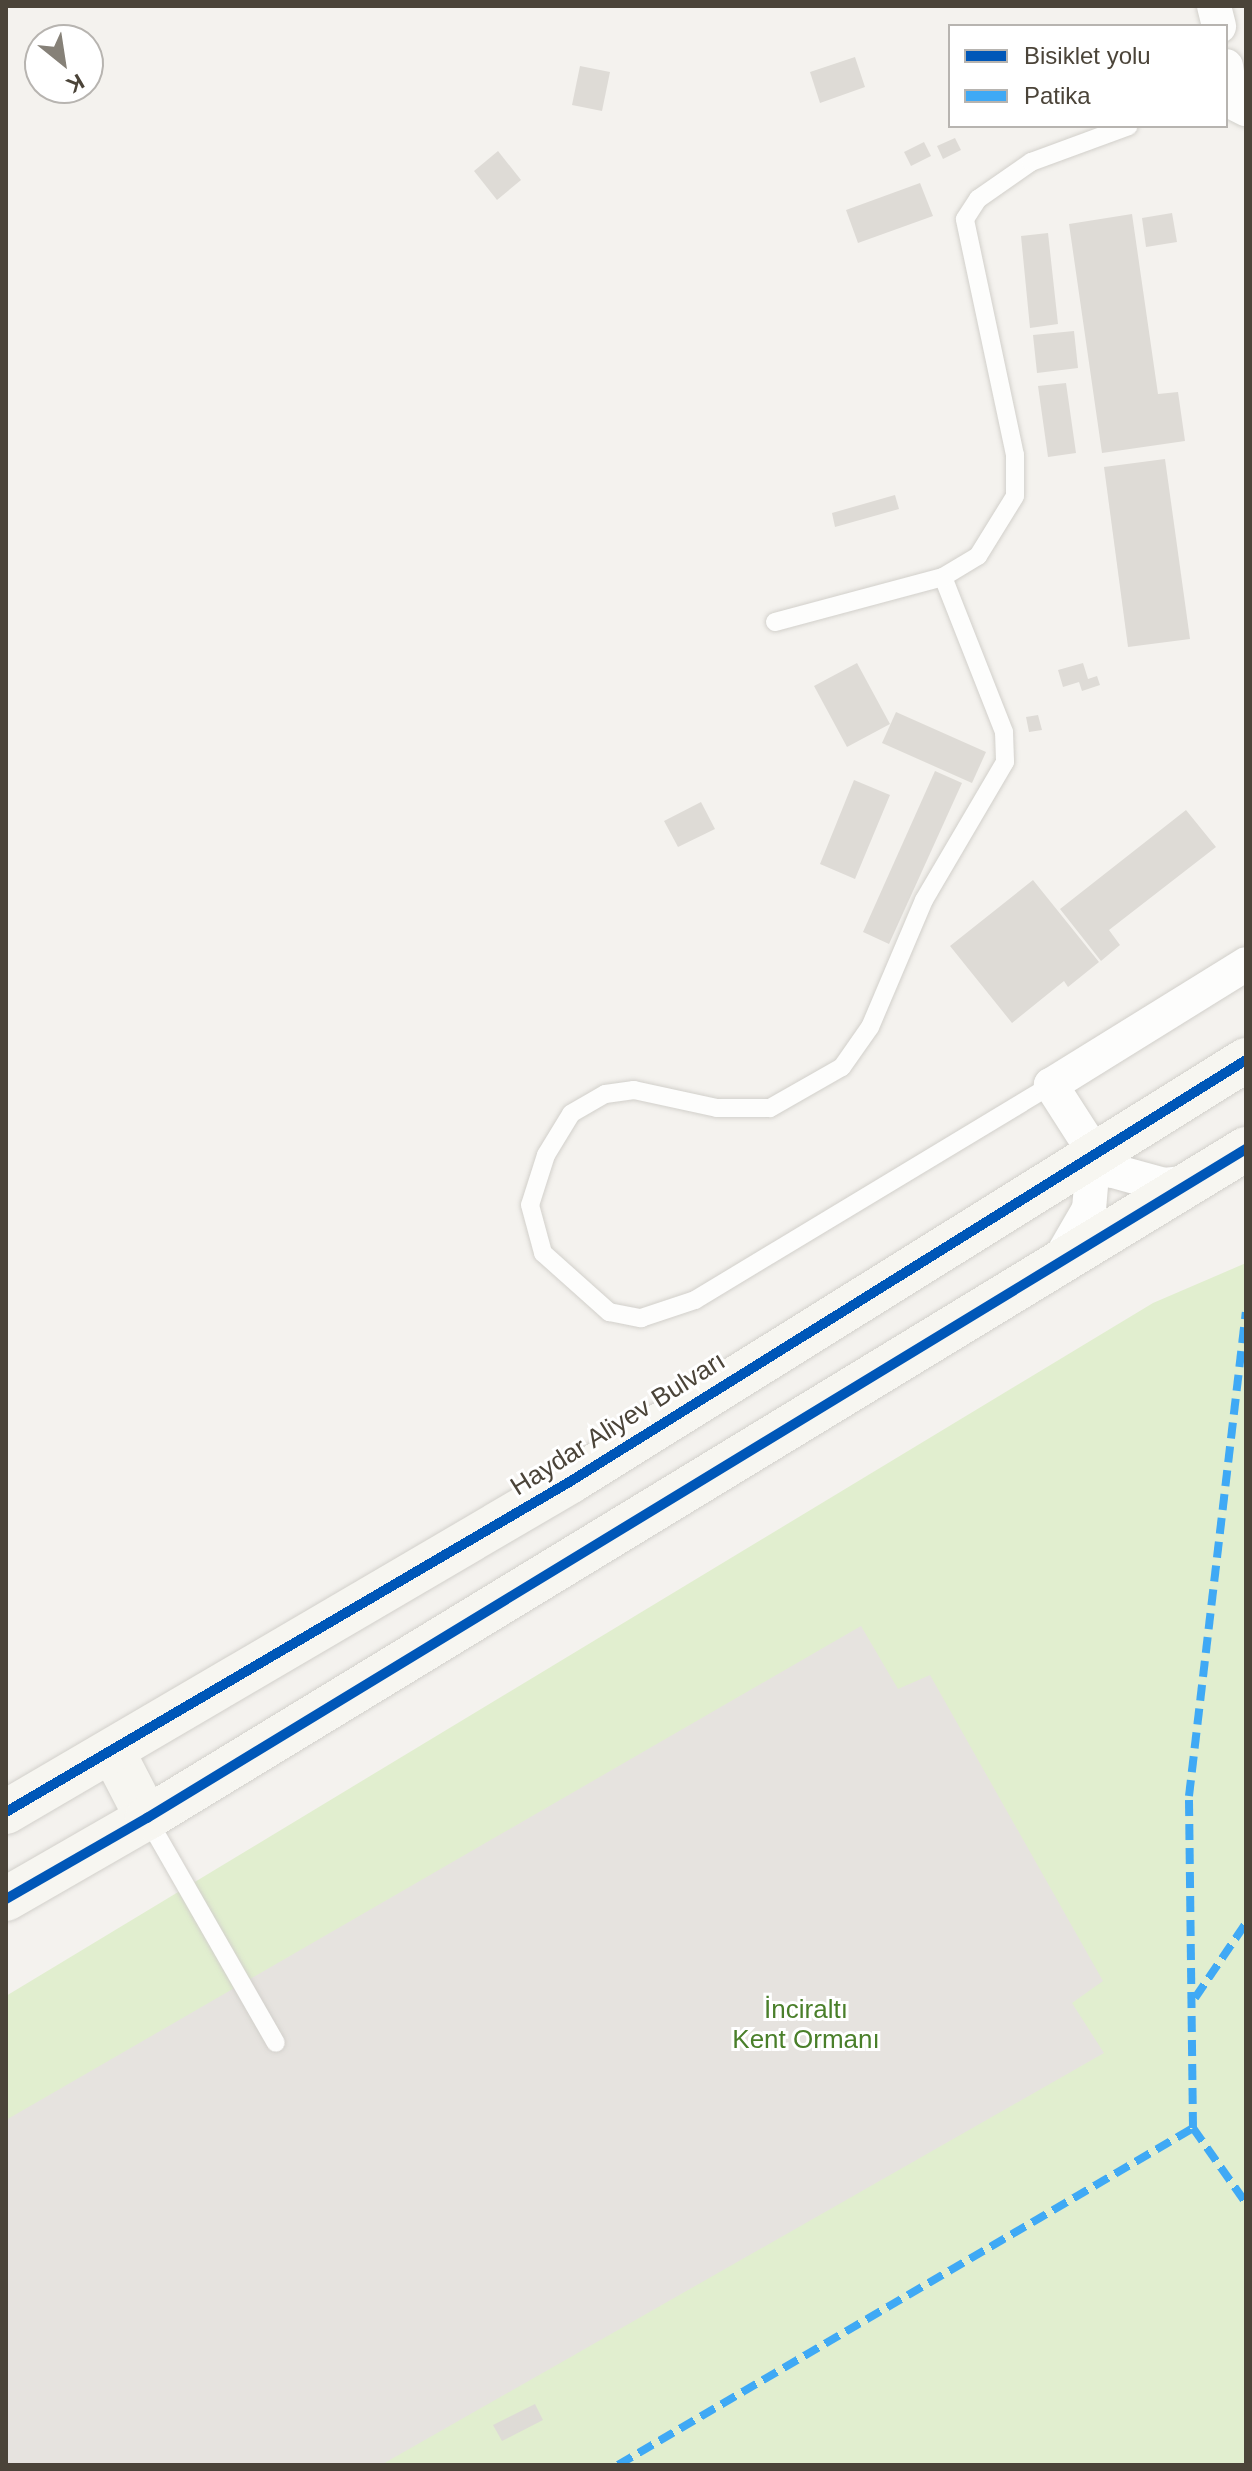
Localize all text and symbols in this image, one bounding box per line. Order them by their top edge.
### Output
north arrow [24,24,104,104]
legend [948,24,1228,128]
text: Bisiklet yolu [1024,42,1151,69]
text: K [62,69,88,98]
text: Patika [1024,82,1091,109]
street label: Haydar Aliyev Bulvarı [504,1345,732,1503]
park label: İnciraltı Kent Ormanı [732,1994,880,2056]

